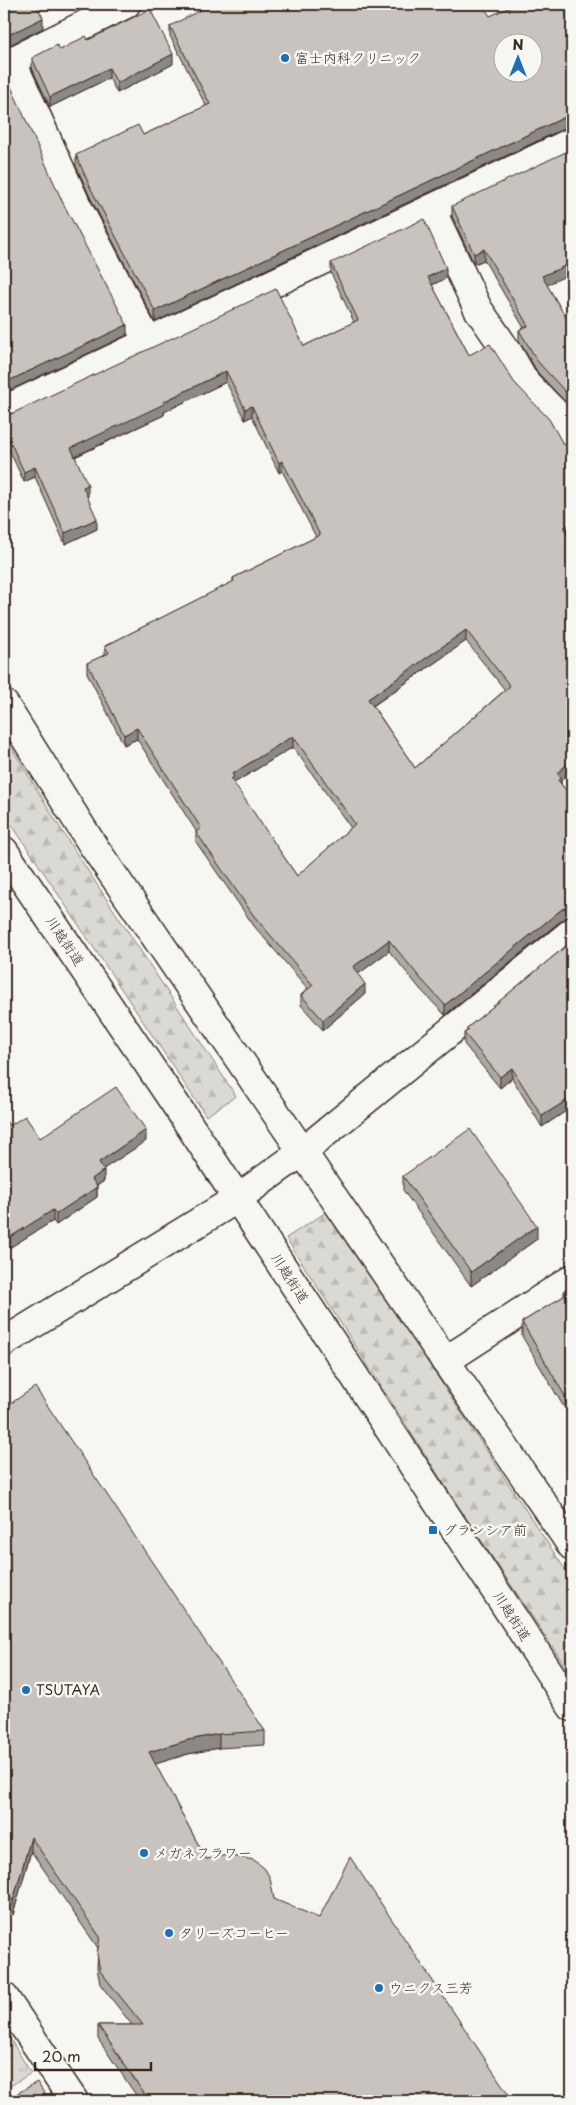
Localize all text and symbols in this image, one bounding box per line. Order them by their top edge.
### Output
north arrow [494,32,544,82]
text: N [512,34,524,55]
place label: 富士内科クリニック [295,47,421,68]
marker: 富士内科クリニック [279,52,291,64]
street label: 川越街道 [41,912,90,970]
street label: 川越街道 [266,1249,314,1307]
place label: グランシア前 [443,1519,527,1540]
marker: グランシア前 [427,1524,439,1536]
street label: 川越街道 [488,1587,536,1645]
place label: TSUTAYA [36,1679,100,1700]
marker: TSUTAYA [20,1684,32,1696]
place label: メガネフラワー [154,1842,252,1863]
marker: メガネフラワー [138,1847,150,1859]
place label: タリーズコーヒー [179,1922,289,1943]
marker: タリーズコーヒー [163,1927,175,1939]
place label: ウニクス三芳 [389,1977,473,1998]
marker: ウニクス三芳 [373,1982,385,1994]
scale bar [35,2040,151,2072]
text: 20 m [42,2044,81,2067]

